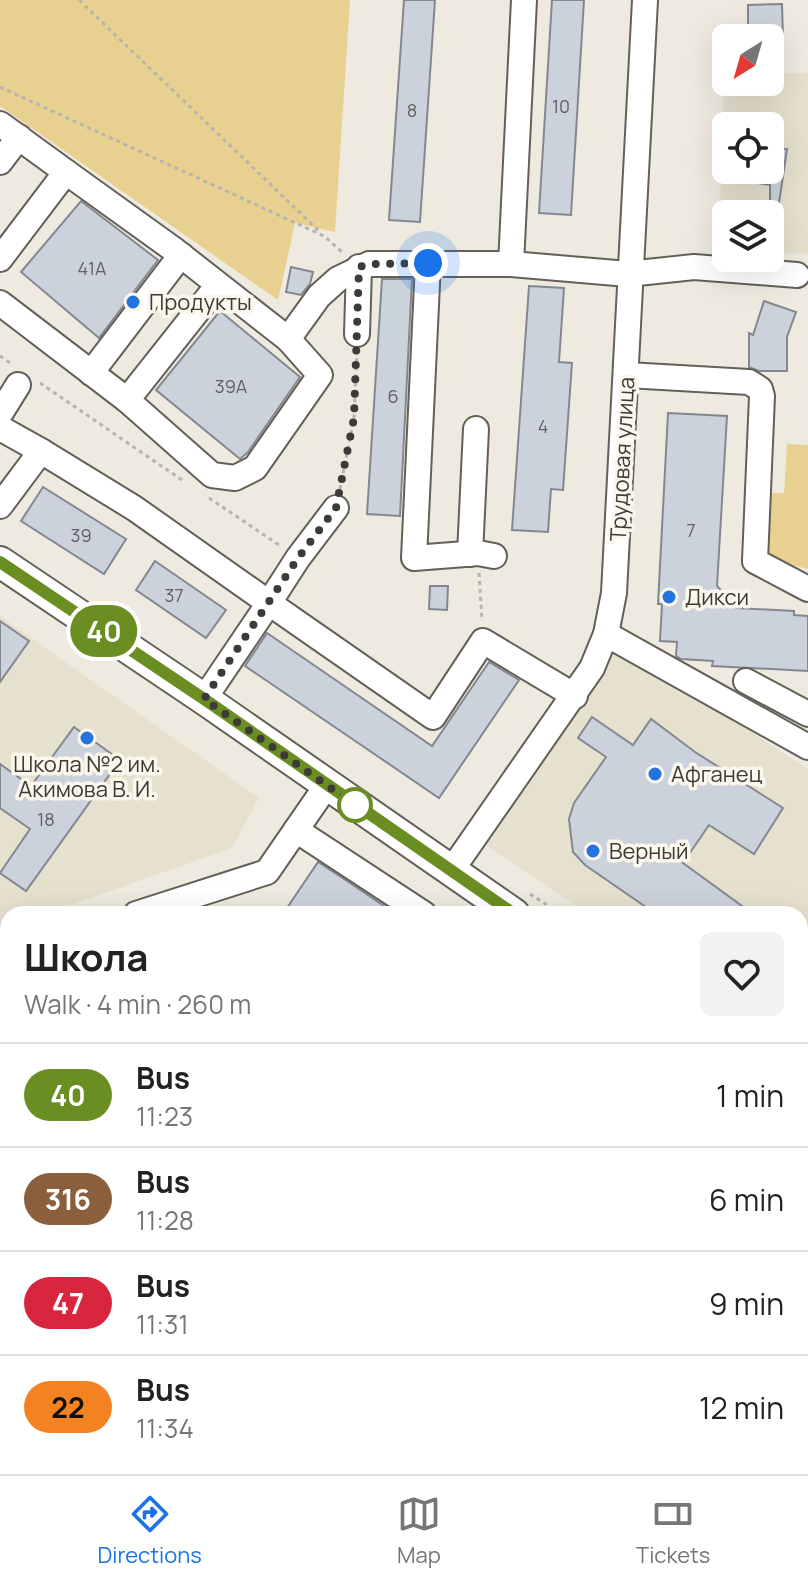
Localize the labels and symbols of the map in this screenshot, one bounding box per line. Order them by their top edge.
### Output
north arrow [712,24,784,96]
house number: 10 [552,94,570,118]
house number: 8 [407,98,417,122]
your location [408,243,448,283]
house number: 41А [77,256,107,280]
place label: Продукты [149,287,252,317]
marker: Продукты [124,293,142,311]
house number: 39А [215,374,248,398]
street label: Трудовая улица [603,376,641,542]
house number: 6 [387,384,399,408]
house number: 4 [538,414,548,438]
house number: 7 [686,518,696,542]
house number: 39 [70,523,92,547]
place label: Дикси [685,582,749,612]
house number: 37 [165,583,184,607]
marker: Дикси [660,588,678,606]
line badge: 40 [68,605,140,657]
marker: Школа №2 им. Акимова В. И. [78,729,96,747]
place label: Школа №2 им. Акимова В. И. [13,749,161,804]
place label: Афганец [671,759,763,789]
marker: Афганец [646,765,664,783]
unlabelled marker [338,788,372,822]
house number: 18 [37,807,55,831]
place label: Верный [609,836,689,866]
marker: Верный [584,842,602,860]

